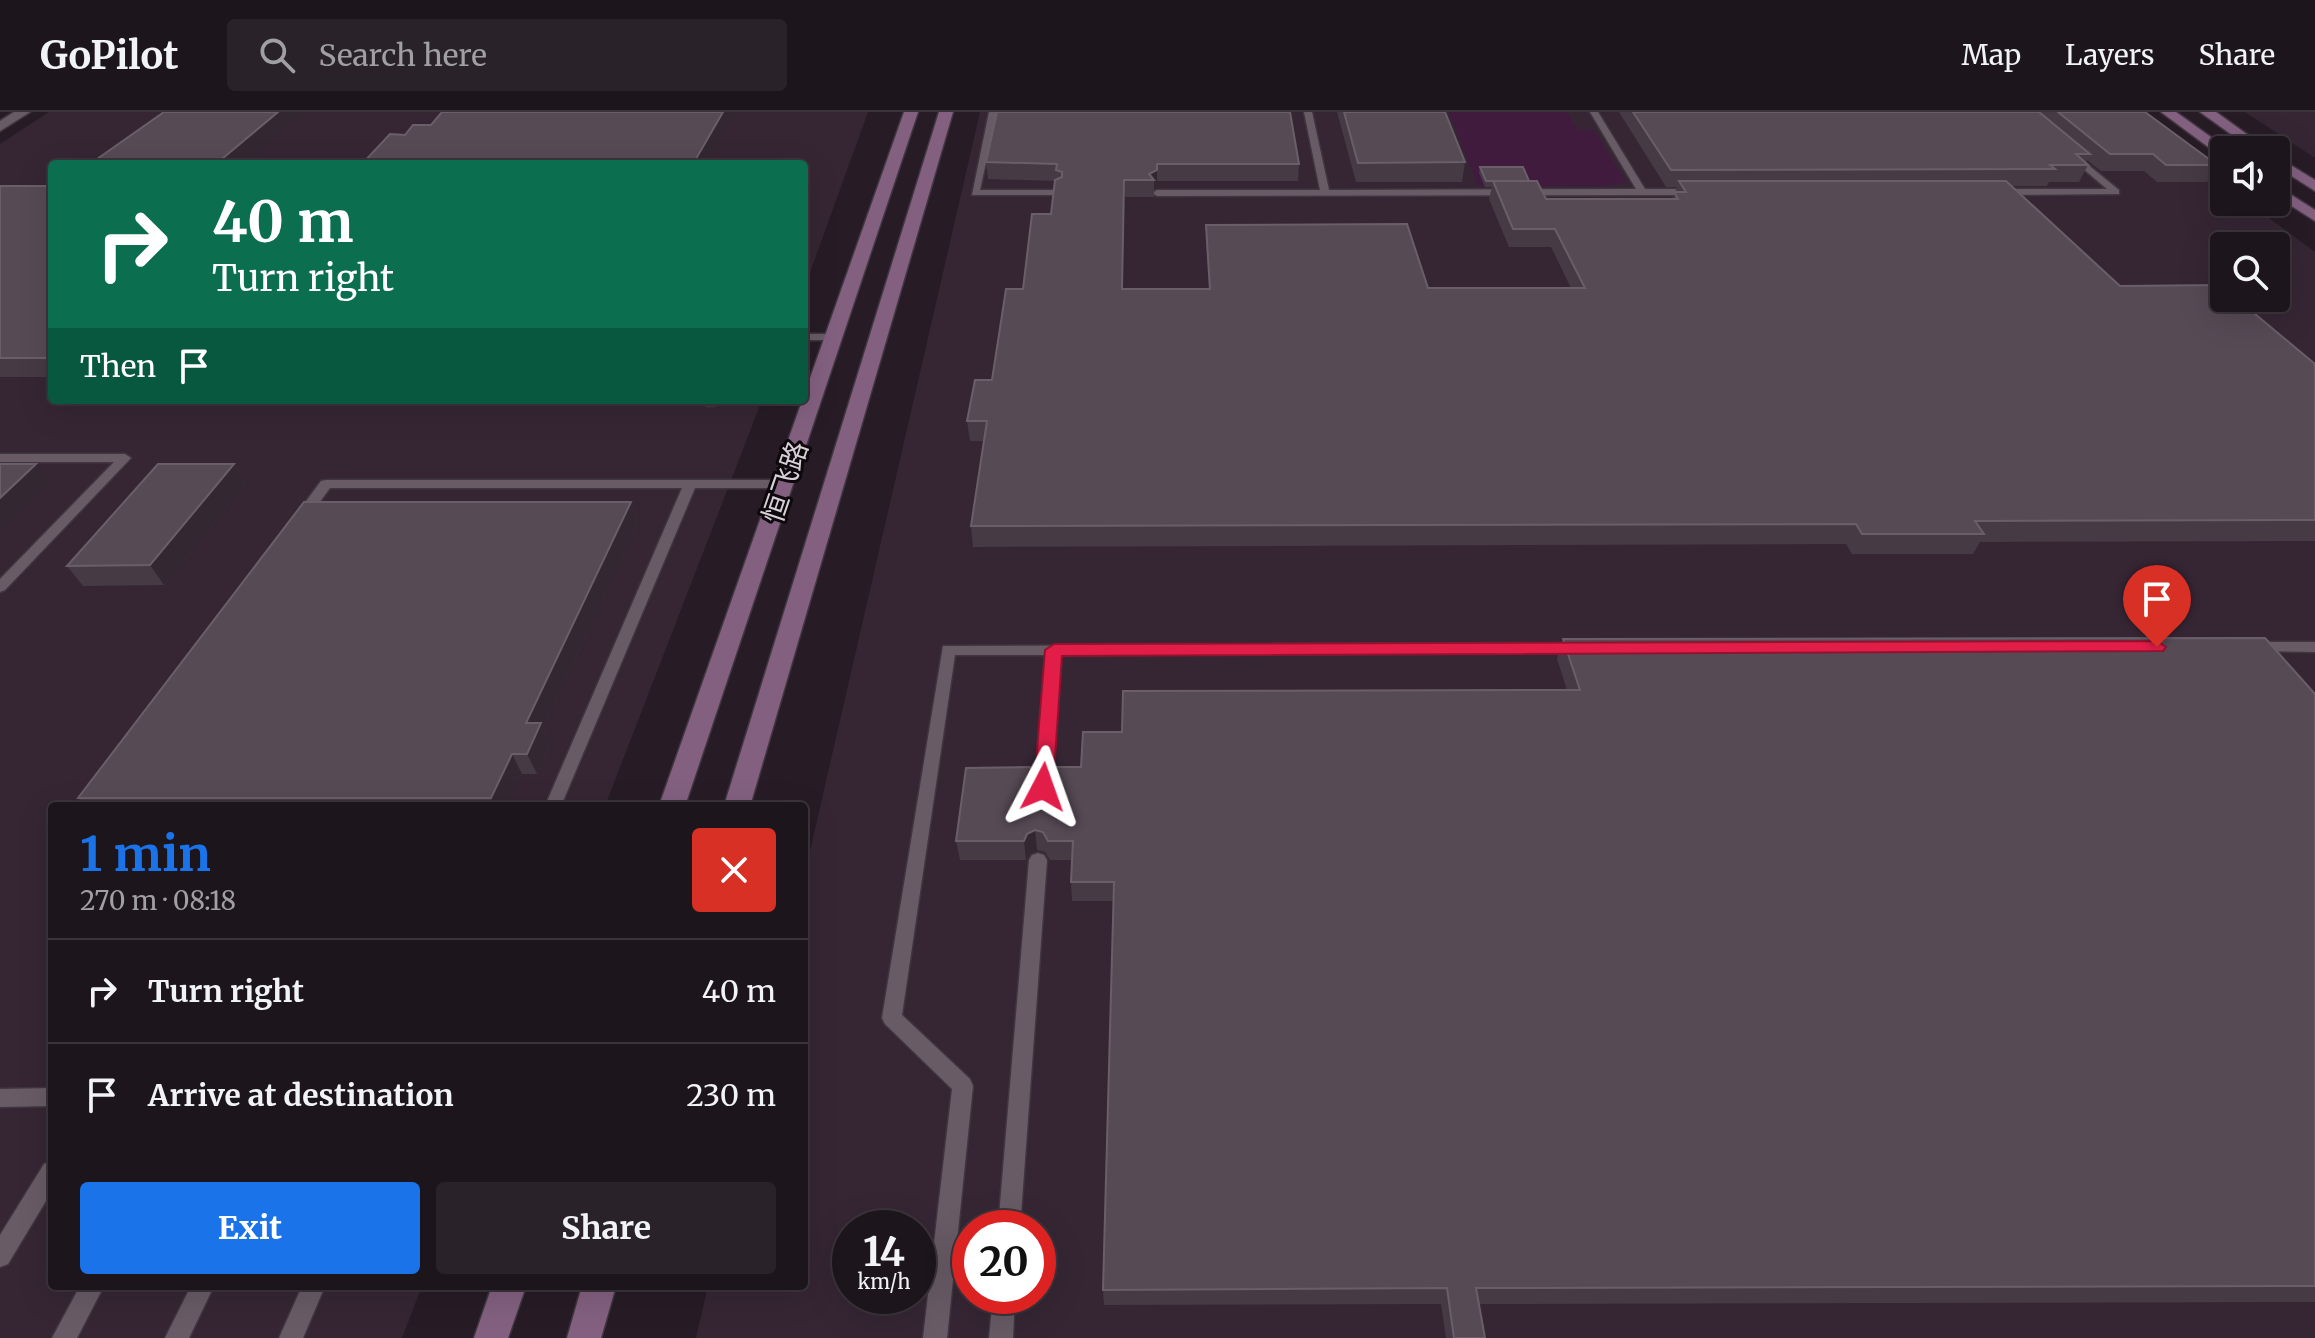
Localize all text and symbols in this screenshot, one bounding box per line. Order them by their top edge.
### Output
search box [227,19,787,91]
text: GoPilot [40,32,179,79]
icon: search [255,33,299,77]
text: Search here [319,36,487,74]
text: Map [1961,37,2021,73]
text: Layers [2065,37,2154,73]
text: Share [2198,37,2275,73]
map controls [2210,136,2290,312]
button: sound [2210,136,2290,216]
text: 40 m [212,187,354,257]
icon: right [80,192,184,296]
button: search [2210,232,2290,312]
text: Turn right [212,256,394,301]
icon: arrive [172,344,216,388]
text: Then [80,347,156,385]
street label: 恒飞路 [754,436,816,528]
pin [2123,565,2191,647]
icon: arrive [2135,577,2179,621]
position arrow [1001,745,1085,829]
text: 1 min [80,824,211,884]
button: close [692,828,776,912]
text: 270 m · 08:18 [80,884,236,917]
icon: right [80,969,124,1013]
text: Turn right [148,972,304,1010]
text: 40 m [702,972,776,1010]
icon: arrive [80,1073,124,1117]
text: Arrive at destination [148,1076,454,1114]
text: 230 m [686,1076,776,1114]
button: Exit [80,1182,420,1274]
button: Share [436,1182,776,1274]
speed limit sign: 20 [952,1210,1056,1314]
text: 14 [863,1227,905,1277]
text: km/h [858,1269,910,1294]

